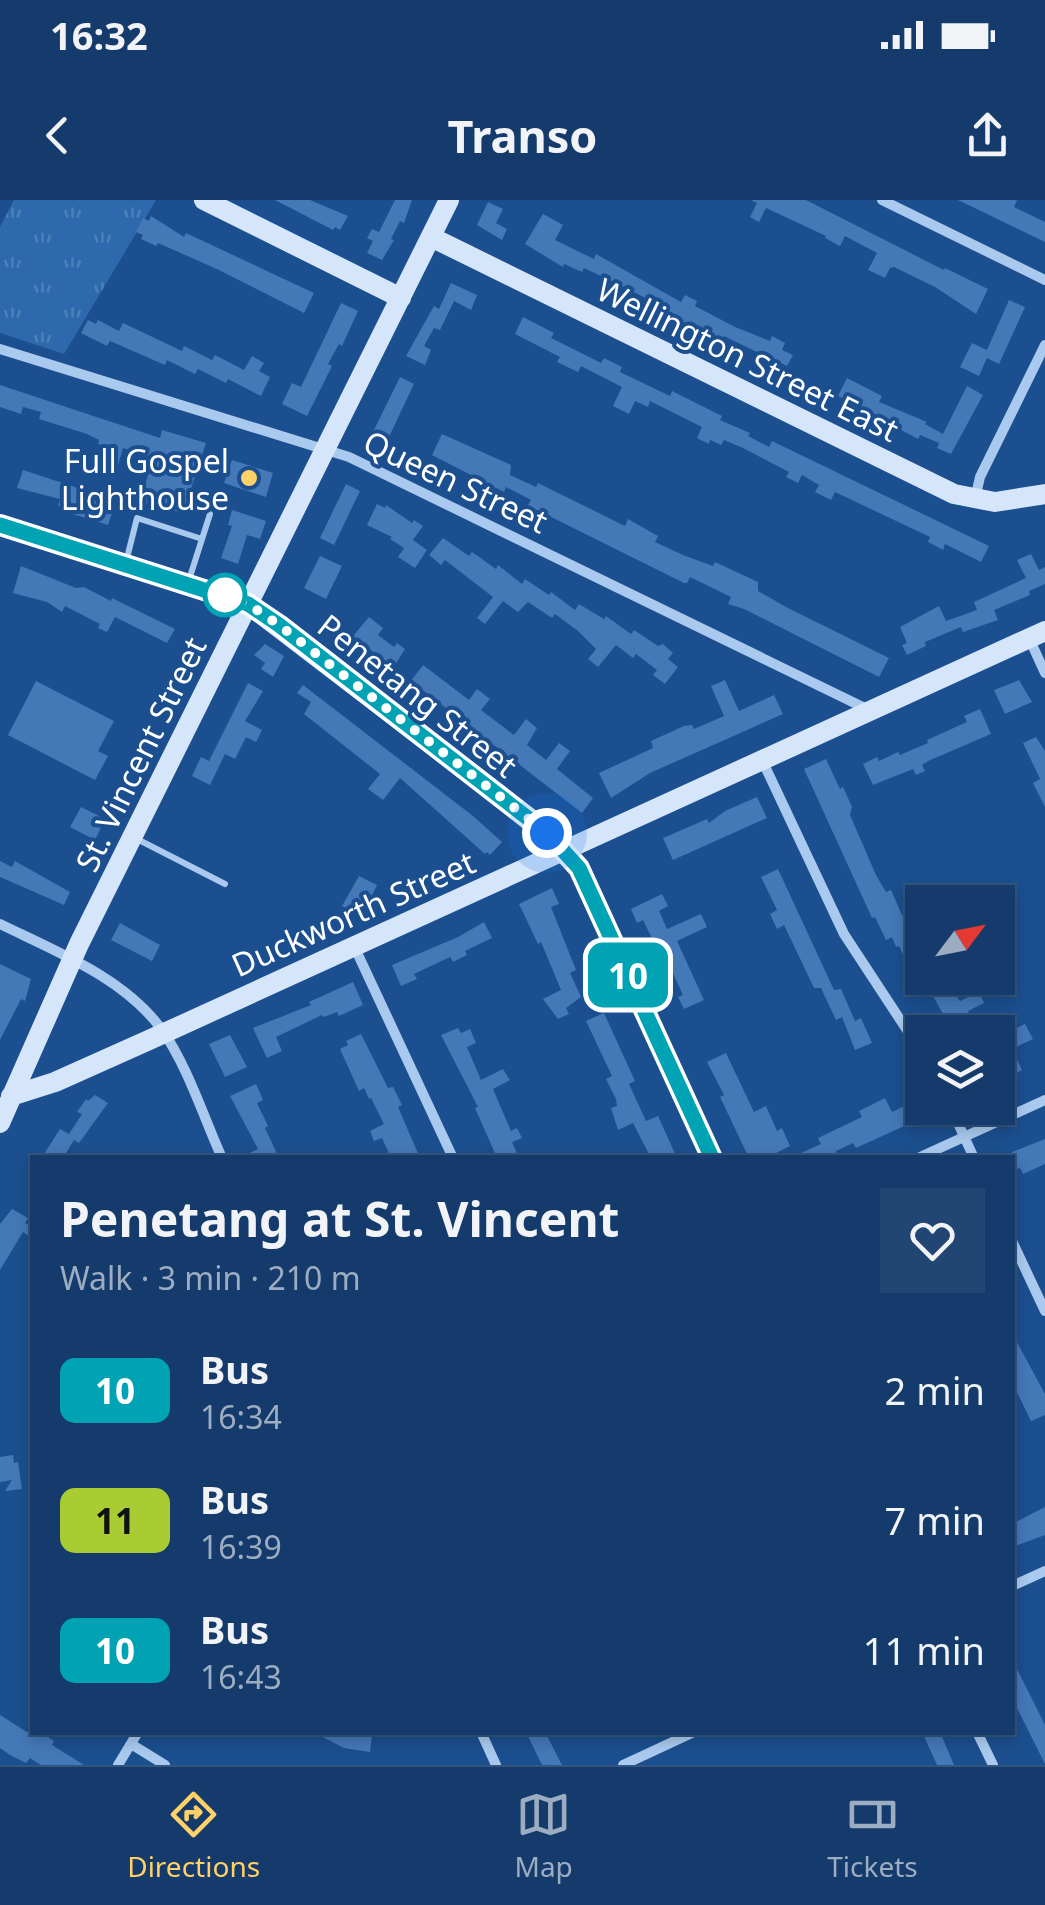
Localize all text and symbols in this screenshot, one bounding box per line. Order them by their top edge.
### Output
text: 16:32 [50,9,148,61]
text: Transo [448,105,597,166]
icon: back [30,108,85,163]
icon: share [960,108,1015,163]
street label: Wellington Street East [590,267,906,451]
street label: Queen Street [357,420,555,542]
place label: Full Gospel Lighthouse [61,439,229,519]
marker: Full Gospel Lighthouse [238,467,260,489]
unlabelled marker [204,574,246,616]
street label: Penetang Street [309,604,527,786]
street label: St. Vincent Street [65,630,215,878]
your location [522,808,572,858]
street label: Duckworth Street [224,840,482,986]
north arrow [905,885,1015,995]
map controls [905,885,1015,1125]
line badge: 10 [583,942,673,1008]
text: 10 [608,952,648,999]
button: layers [905,1015,1015,1125]
text: Penetang at St. Vincent [60,1186,619,1251]
button: heart [880,1188,985,1293]
text: Walk · 3 min · 210 m [60,1256,361,1299]
text: Bus [200,1343,269,1395]
text: 2 min [885,1364,985,1416]
text: 10 [95,1367,135,1414]
text: 16:34 [200,1395,282,1438]
text: Bus [200,1473,269,1525]
text: 7 min [885,1494,985,1546]
text: 11 [95,1497,135,1544]
text: 16:39 [200,1525,282,1568]
text: Bus [200,1603,269,1655]
text: 11 min [863,1624,985,1676]
text: 10 [95,1627,135,1674]
text: 16:43 [200,1655,282,1698]
tab: Directions [127,1787,260,1885]
tab: Map [515,1787,573,1885]
tab: Tickets [827,1787,918,1885]

